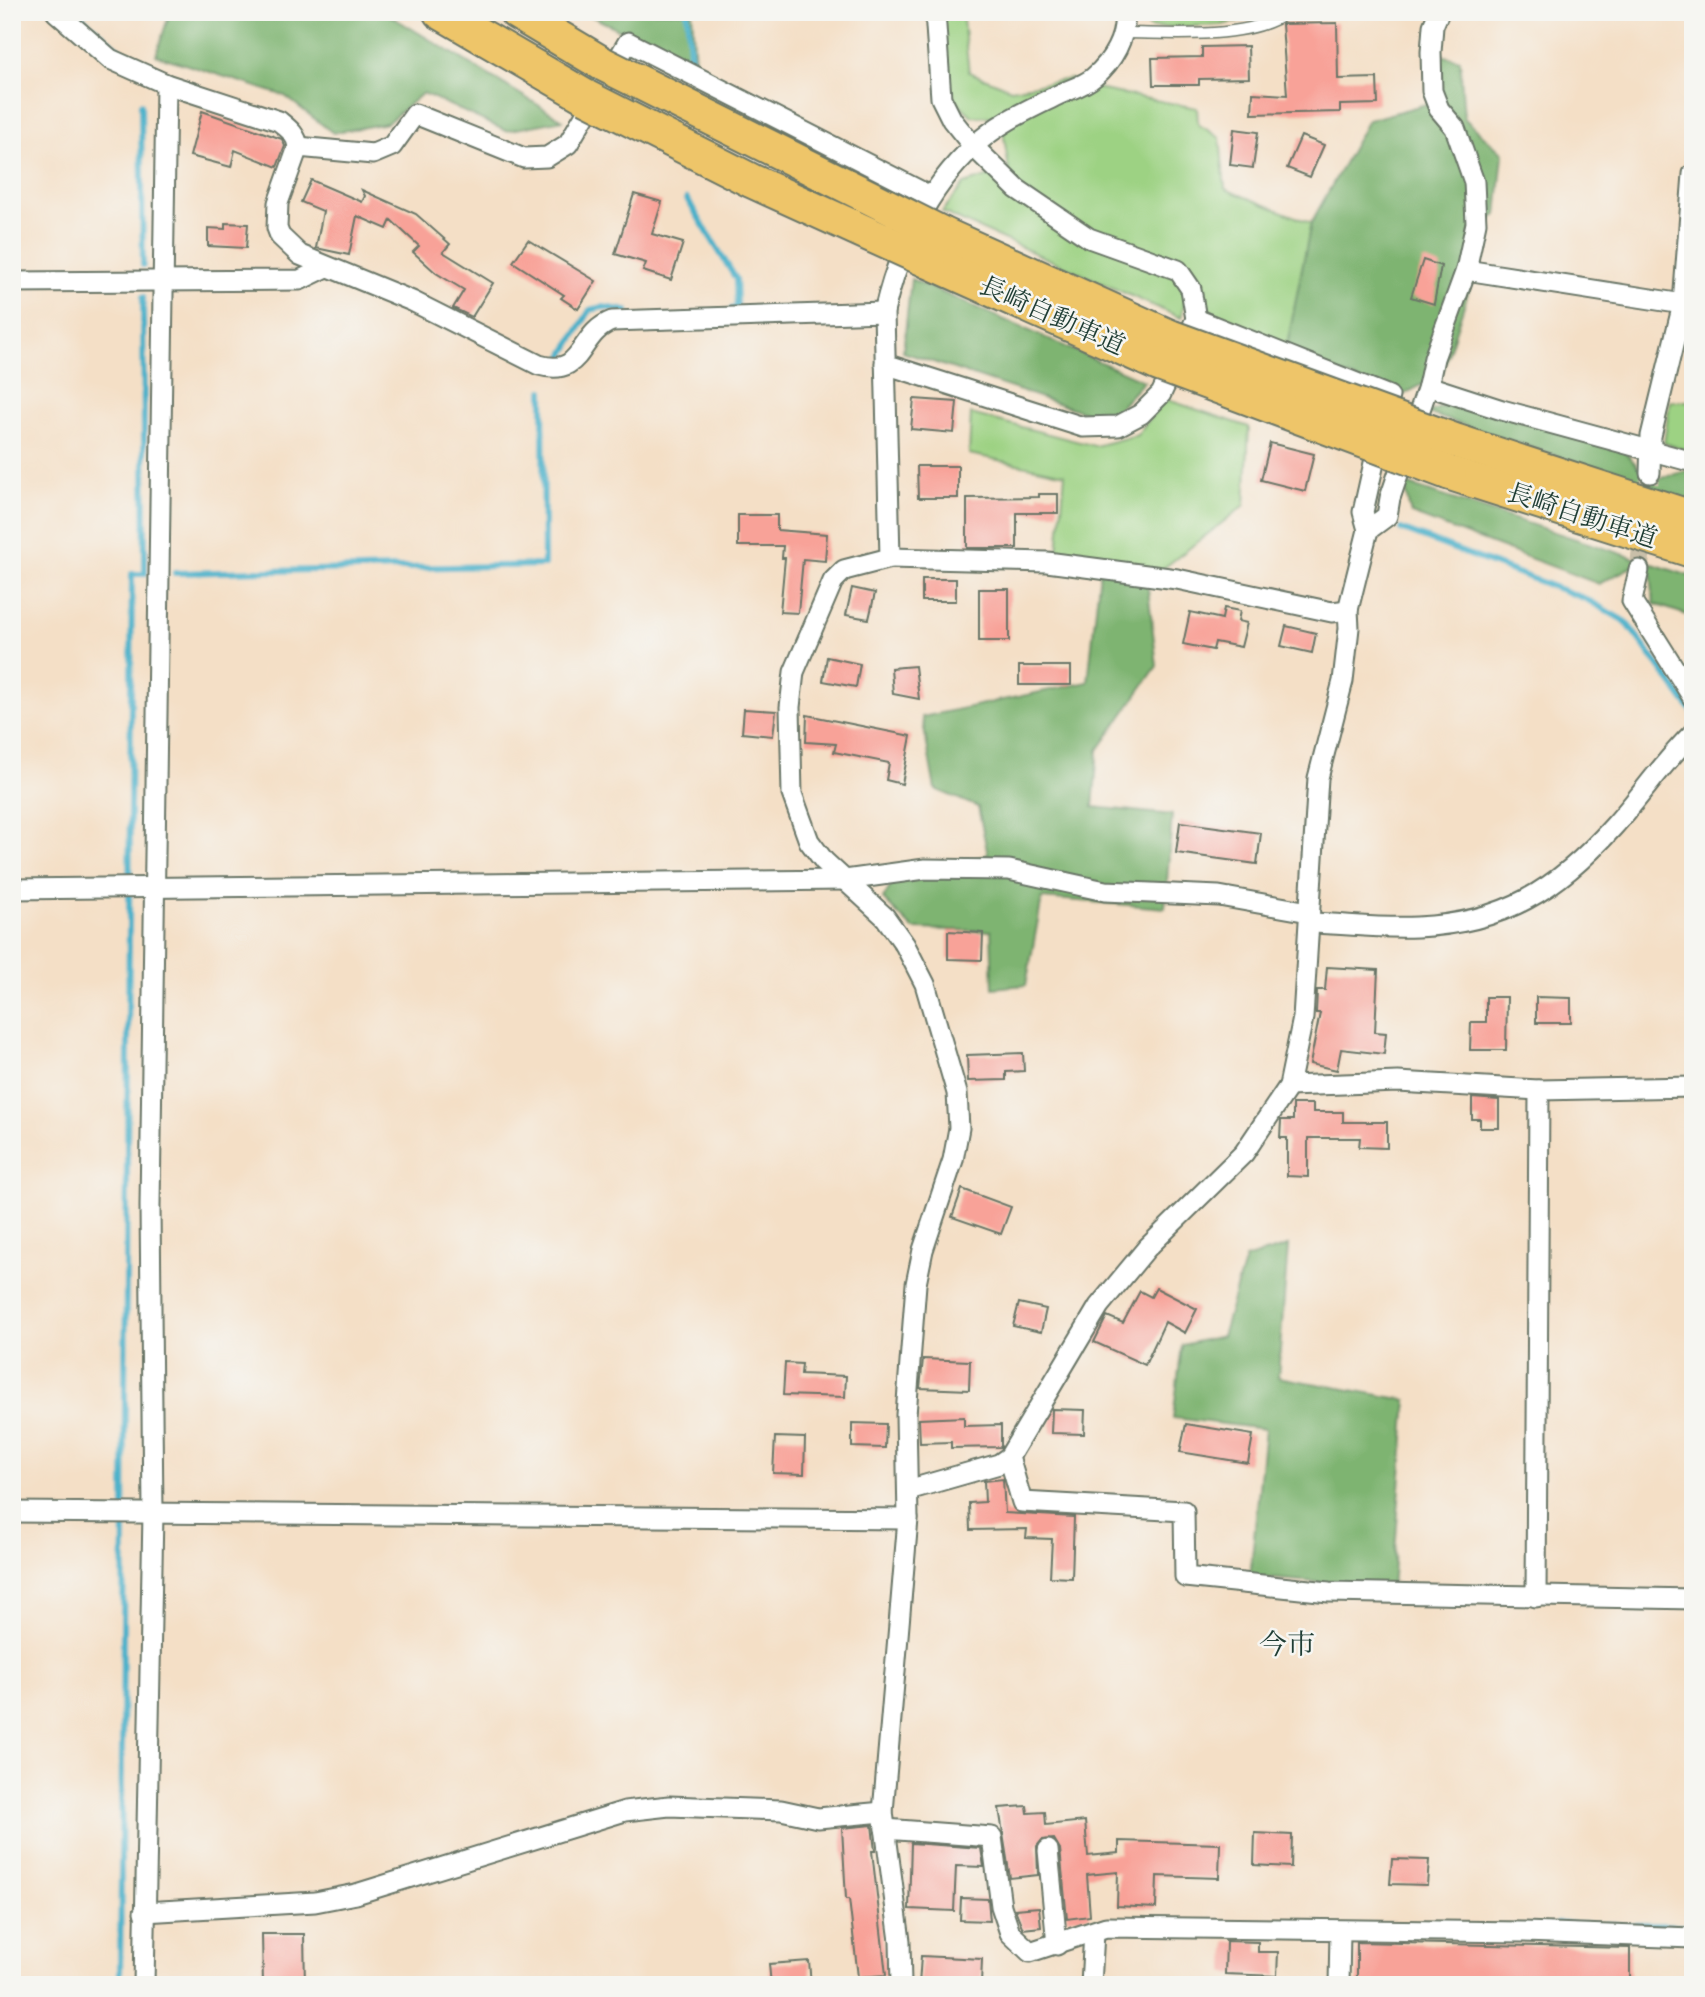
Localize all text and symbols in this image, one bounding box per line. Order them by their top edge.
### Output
street label: 長崎自動車道 [974,270,1130,362]
street label: 長崎自動車道 [1503,477,1661,555]
district label: 今市 [1259,1628,1315,1663]

